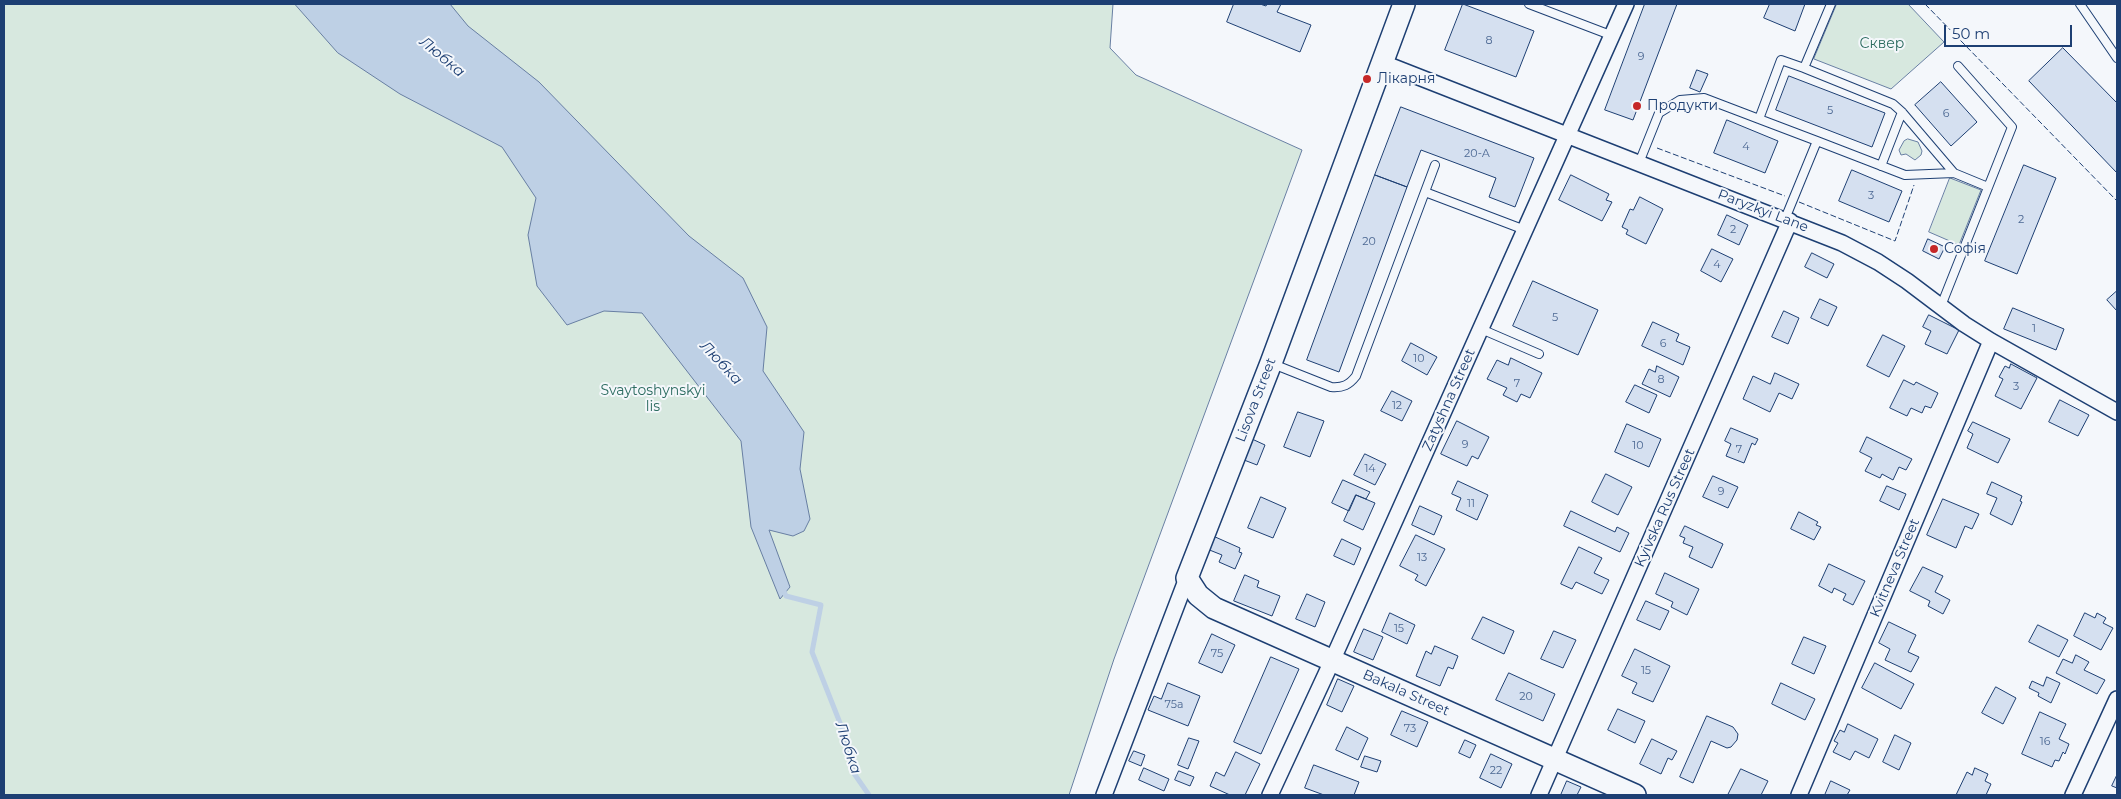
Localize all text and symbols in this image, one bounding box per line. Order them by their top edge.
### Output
scale bar [1946,15,2074,47]
text: 50 m [1952,24,1990,43]
water label: Любка [416,33,468,81]
house number: 8 [1485,34,1493,48]
park label: Сквер [1860,36,1904,52]
house number: 9 [1638,50,1644,64]
place label: Лікарня [1377,71,1436,87]
marker: Лікарня [1361,73,1373,85]
place label: Продукти [1647,98,1718,114]
marker: Продукти [1631,100,1643,112]
house number: 5 [1827,104,1833,118]
house number: 6 [1943,107,1949,121]
house number: 4 [1742,140,1750,154]
house number: 20-А [1464,147,1490,161]
street label: Paryzkyi Lane [1715,186,1811,236]
house number: 3 [1868,189,1874,203]
house number: 2 [2018,213,2024,227]
house number: 2 [1730,223,1736,237]
house number: 20 [1362,235,1376,249]
place label: Софія [1944,241,1986,257]
marker: Софія [1928,243,1940,255]
house number: 4 [1713,258,1721,272]
house number: 5 [1552,311,1558,325]
house number: 1 [2032,322,2036,336]
water label: Любка [696,337,746,389]
house number: 6 [1660,337,1666,351]
street label: Zatyshna Street [1419,346,1479,454]
house number: 10 [1413,352,1425,366]
street label: Lisova Street [1232,355,1280,445]
house number: 8 [1657,373,1665,387]
house number: 7 [1514,377,1520,391]
house number: 3 [2013,380,2019,394]
park label: Svaytoshynskyi lis [601,383,705,416]
house number: 12 [1392,399,1402,413]
house number: 9 [1462,438,1468,452]
house number: 10 [1632,439,1644,453]
house number: 7 [1736,443,1742,457]
street label: Kyivska Rus Street [1631,446,1699,570]
house number: 14 [1364,462,1376,476]
house number: 9 [1718,485,1724,499]
house number: 11 [1467,497,1475,511]
street label: Kvitneva Street [1867,516,1923,620]
house number: 13 [1417,551,1427,565]
house number: 15 [1394,622,1404,636]
house number: 75 [1211,647,1223,661]
house number: 15 [1641,664,1651,678]
street label: Bakala Street [1360,666,1452,720]
house number: 20 [1519,690,1533,704]
house number: 75а [1165,698,1183,712]
water label: Любка [831,720,865,776]
house number: 73 [1404,722,1416,736]
house number: 16 [2040,735,2050,749]
house number: 22 [1490,764,1502,778]

